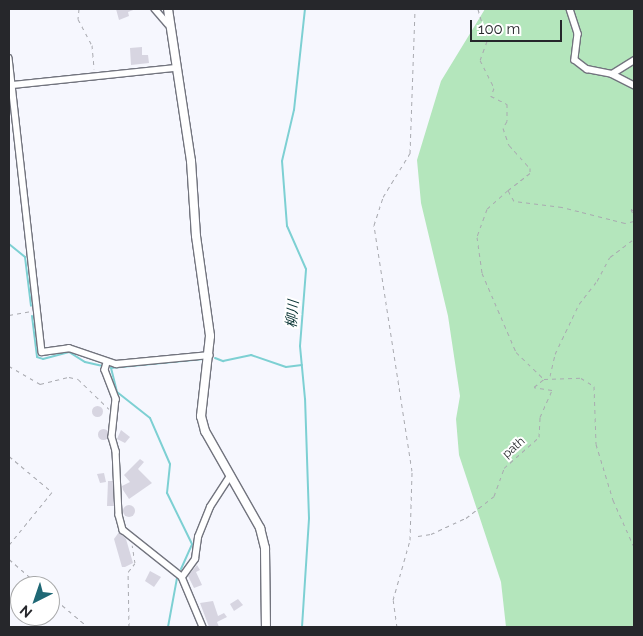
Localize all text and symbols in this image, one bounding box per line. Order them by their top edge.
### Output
scale bar [473,10,566,42]
text: 100 m [478,20,520,38]
water label: 柳川 [282,299,302,329]
street label: path [500,434,528,462]
north arrow [10,576,60,626]
text: N [17,602,35,621]

